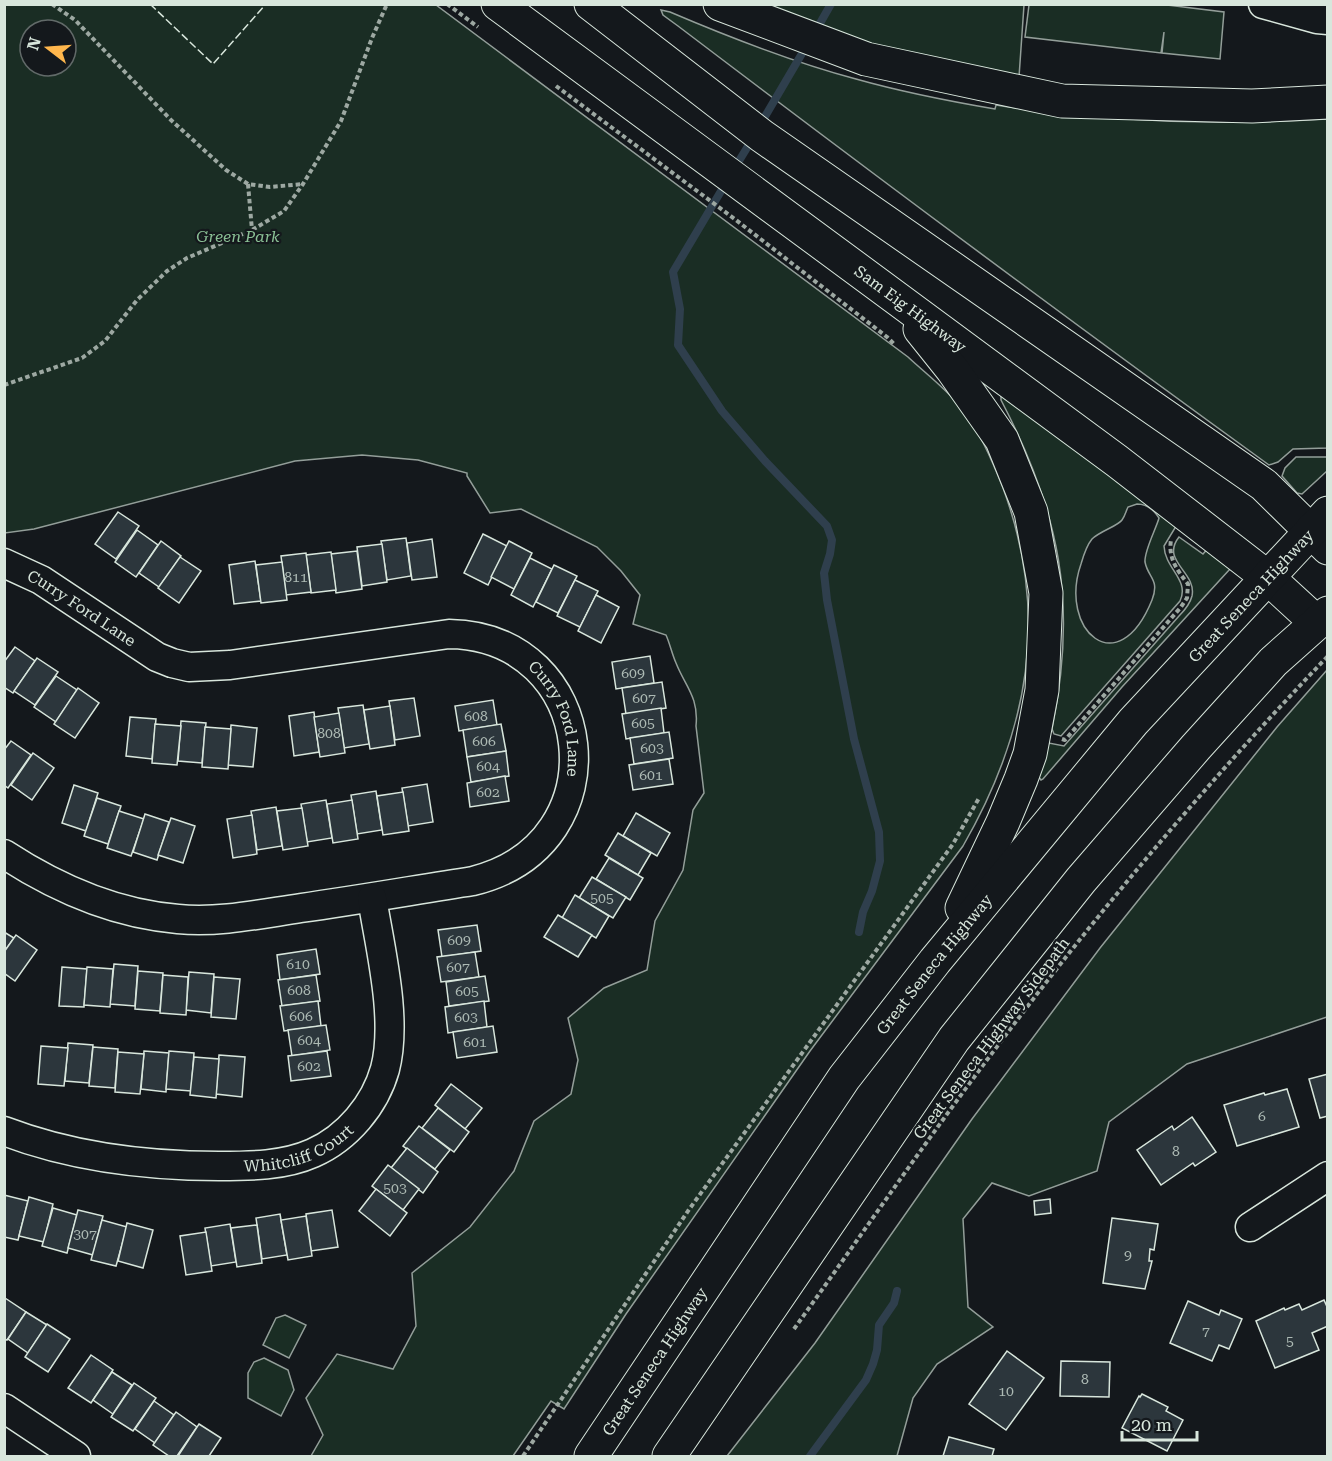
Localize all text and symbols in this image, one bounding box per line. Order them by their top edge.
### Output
north arrow [18,18,78,78]
text: N [23,35,45,52]
park label: Green Park [196,227,280,246]
street label: Sam Eig Highway [851,262,971,357]
street label: Great Seneca Highway [1185,525,1318,666]
street label: Curry Ford Lane [24,566,140,651]
house number: 811 [284,569,308,585]
street label: Curry Ford Lane [525,657,583,778]
house number: 609 [621,665,645,681]
house number: 607 [632,690,656,706]
house number: 608 [464,708,488,724]
house number: 605 [631,715,655,731]
house number: 808 [317,725,341,741]
house number: 606 [472,733,496,749]
house number: 603 [640,740,664,756]
house number: 604 [476,758,500,774]
house number: 601 [639,767,663,783]
house number: 602 [476,784,500,800]
house number: 505 [590,890,614,906]
street label: Great Seneca Highway [872,890,997,1038]
house number: 609 [447,932,471,948]
street label: Great Seneca Highway Sidepath [909,934,1074,1143]
house number: 610 [286,956,310,972]
house number: 607 [446,959,470,975]
house number: 608 [287,982,311,998]
house number: 605 [455,983,479,999]
house number: 606 [289,1008,313,1024]
house number: 603 [454,1009,478,1025]
house number: 604 [297,1032,321,1048]
house number: 601 [463,1034,487,1050]
house number: 602 [297,1058,321,1074]
house number: 6 [1258,1108,1266,1124]
street label: Whitcliff Court [243,1121,357,1176]
house number: 8 [1172,1143,1180,1159]
house number: 503 [383,1180,407,1196]
house number: 307 [73,1226,97,1242]
house number: 9 [1124,1247,1132,1263]
street label: Great Seneca Highway [598,1283,712,1439]
house number: 7 [1202,1323,1210,1339]
house number: 5 [1286,1333,1294,1349]
house number: 8 [1081,1371,1089,1387]
house number: 10 [998,1383,1014,1399]
scale bar [1122,1404,1197,1442]
text: 20 m [1131,1414,1172,1435]

